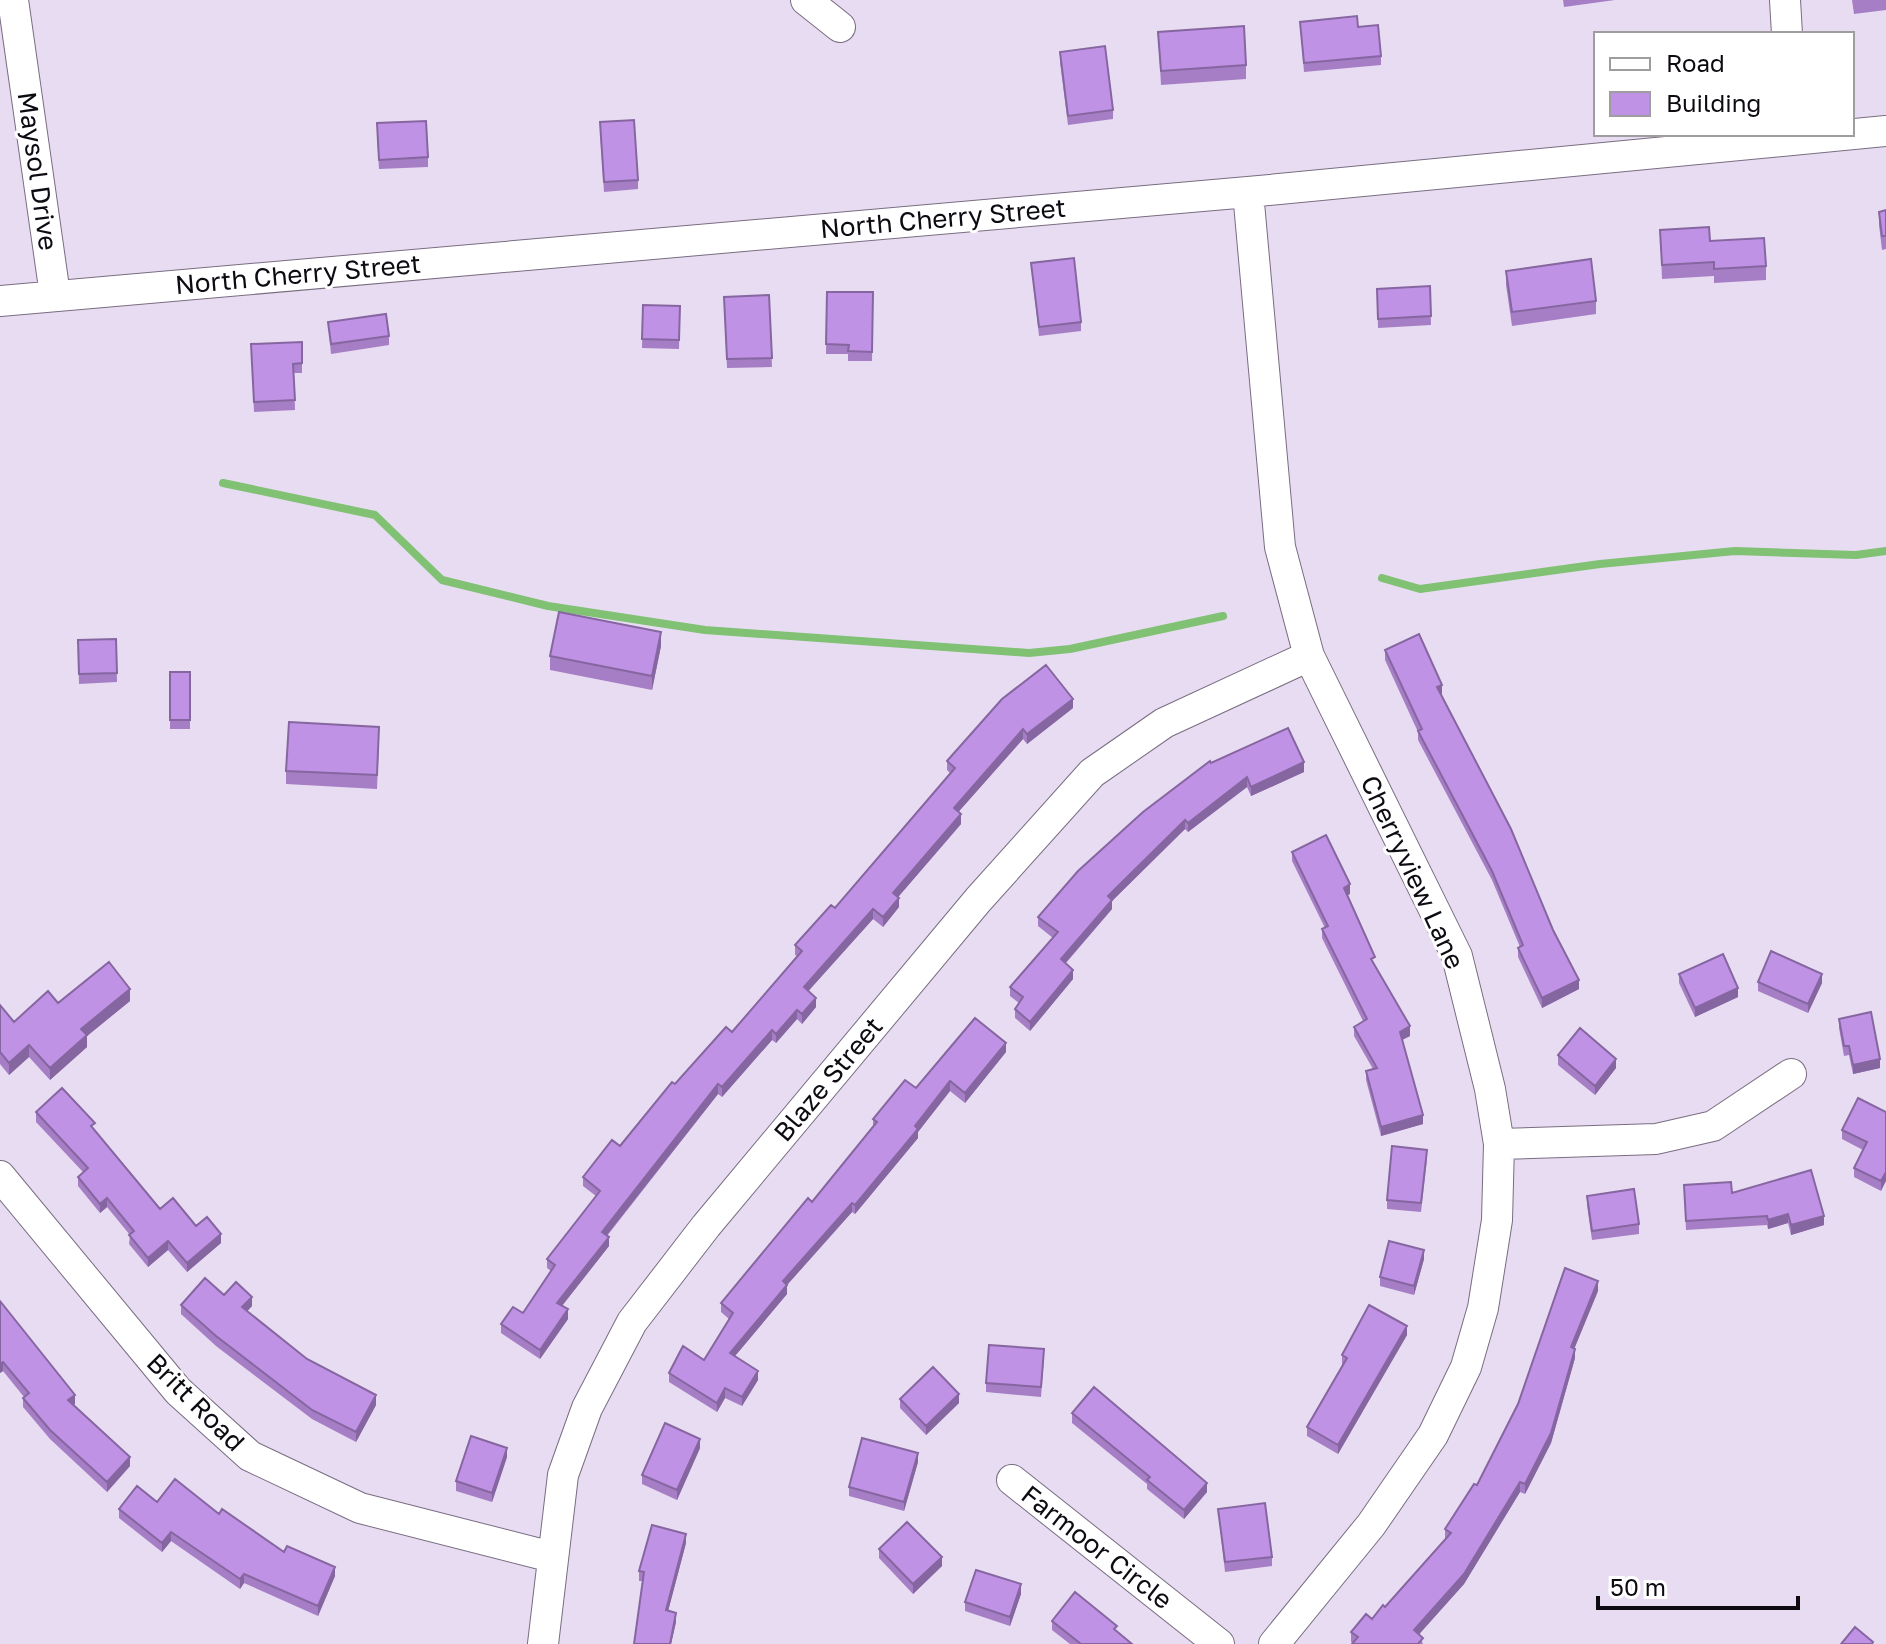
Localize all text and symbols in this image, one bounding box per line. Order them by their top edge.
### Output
legend [1594,32,1854,136]
text: Road [1666,48,1725,77]
text: Building [1666,88,1761,117]
street label: Maysol Drive [12,90,64,252]
street label: North Cherry Street [819,192,1067,244]
street label: North Cherry Street [174,248,422,300]
street label: Cherryview Lane [1355,770,1471,974]
street label: Blaze Street [767,1011,889,1147]
street label: Britt Road [141,1347,251,1457]
street label: Farmoor Circle [1016,1479,1178,1615]
scale bar [1598,1560,1798,1610]
text: 50 m [1610,1572,1666,1601]

